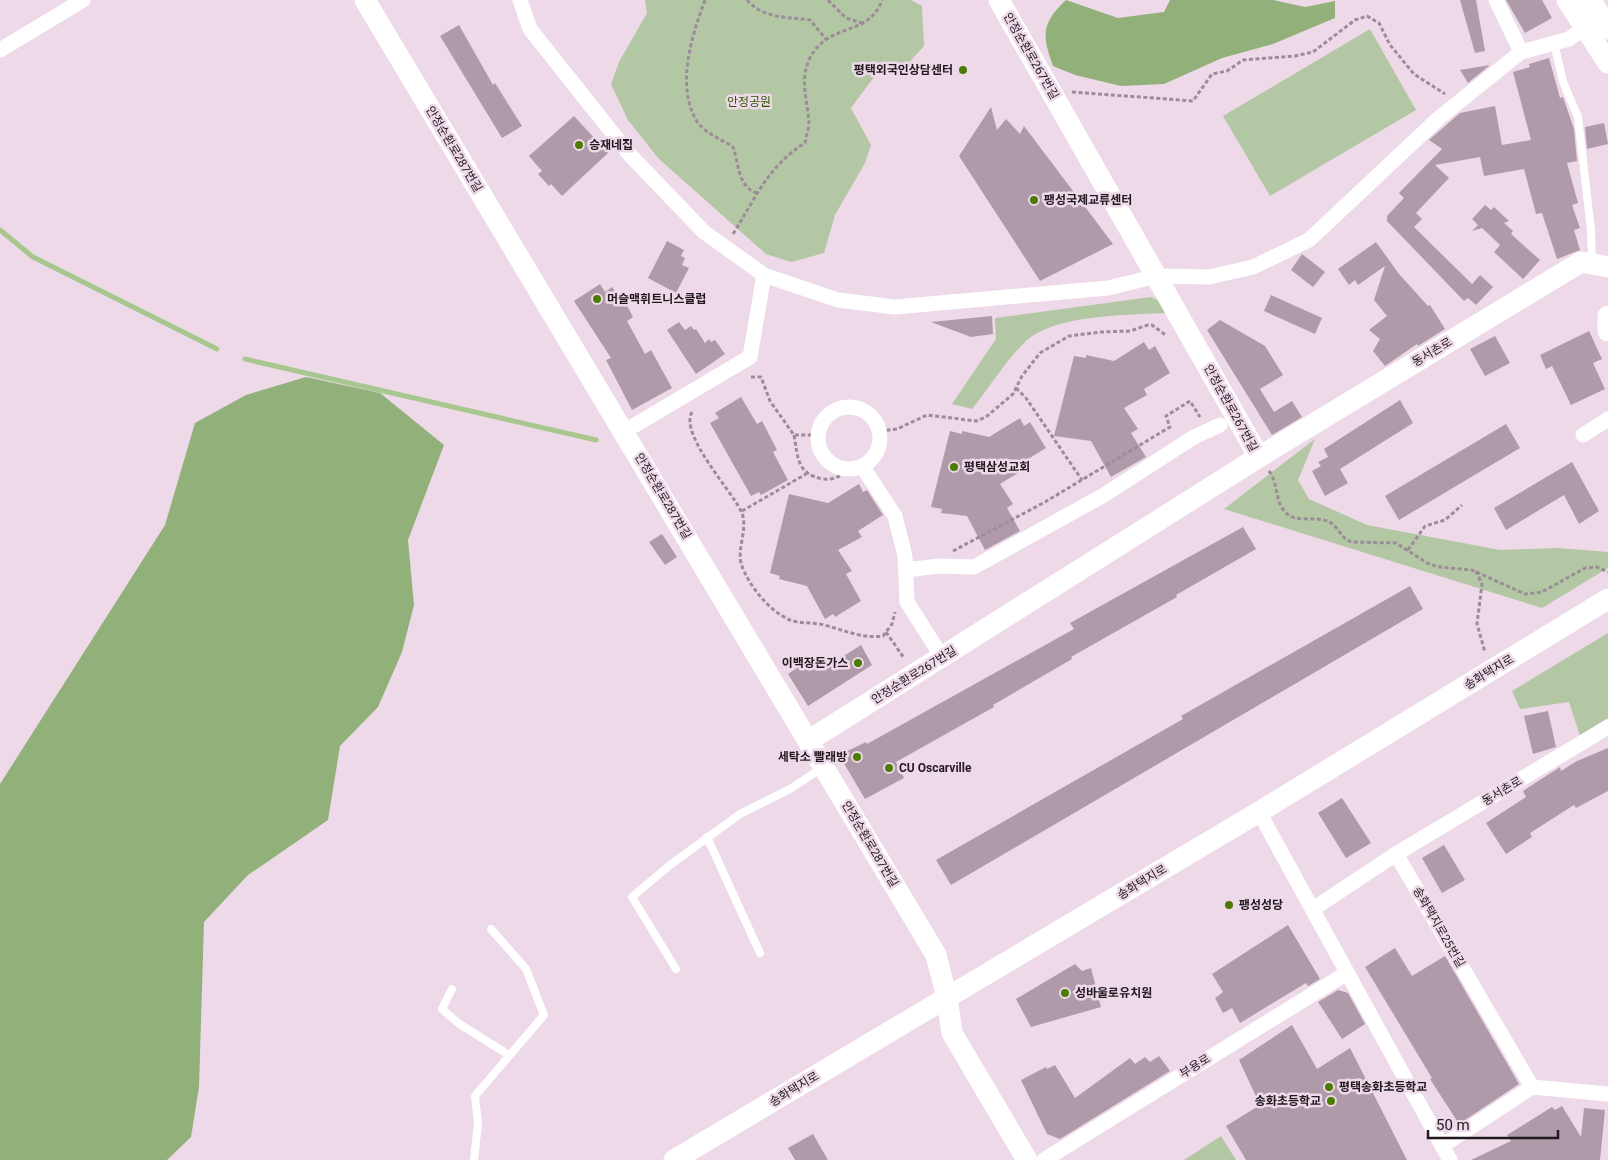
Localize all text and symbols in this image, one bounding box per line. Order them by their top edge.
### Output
street label: 안정순환로267번길 [1001,10,1061,102]
place label: 평택외국인상담센터 [854,63,953,77]
marker: 평택외국인상담센터 [957,64,969,76]
park label: 안정공원 [727,95,771,109]
street label: 안정순환로287번길 [423,104,485,194]
place label: 승재네집 [589,138,633,152]
marker: 승재네집 [573,139,585,151]
place label: 팽성국제교류센터 [1044,193,1132,207]
marker: 팽성국제교류센터 [1028,194,1040,206]
place label: 머슬맥휘트니스클럽 [607,292,706,306]
marker: 머슬맥휘트니스클럽 [591,293,603,305]
street label: 동서촌로 [1409,335,1455,369]
street label: 안정순환로267번길 [1201,362,1261,454]
street label: 안정순환로287번길 [632,451,694,541]
place label: 평택삼성교회 [964,460,1030,474]
marker: 평택삼성교회 [948,461,960,473]
street label: 안정순환로267번길 [869,643,959,707]
street label: 송화택지로 [1462,652,1516,692]
place label: 이백장돈가스 [782,656,848,670]
marker: 이백장돈가스 [852,657,864,669]
place label: 세탁소 빨래방 [778,750,847,764]
marker: 세탁소 빨래방 [851,751,863,763]
place label: CU Oscarville [899,761,972,775]
marker: CU Oscarville [883,762,895,774]
street label: 동서촌로 [1479,774,1525,808]
street label: 안정순환로287번길 [839,799,901,889]
street label: 송화택지로 [1115,862,1169,902]
street label: 송화택지로25번길 [1410,884,1468,970]
place label: 팽성성당 [1239,898,1283,912]
marker: 팽성성당 [1223,899,1235,911]
place label: 성바울로유치원 [1075,986,1152,1000]
marker: 성바울로유치원 [1059,987,1071,999]
street label: 부용로 [1177,1051,1213,1081]
street label: 송화택지로 [767,1069,821,1109]
place label: 평택송화초등학교 [1339,1080,1427,1094]
marker: 평택송화초등학교 [1323,1081,1335,1093]
place label: 송화초등학교 [1255,1094,1321,1108]
marker: 송화초등학교 [1325,1095,1337,1107]
scale bar [1428,1108,1558,1140]
text: 50 m [1436,1116,1470,1134]

